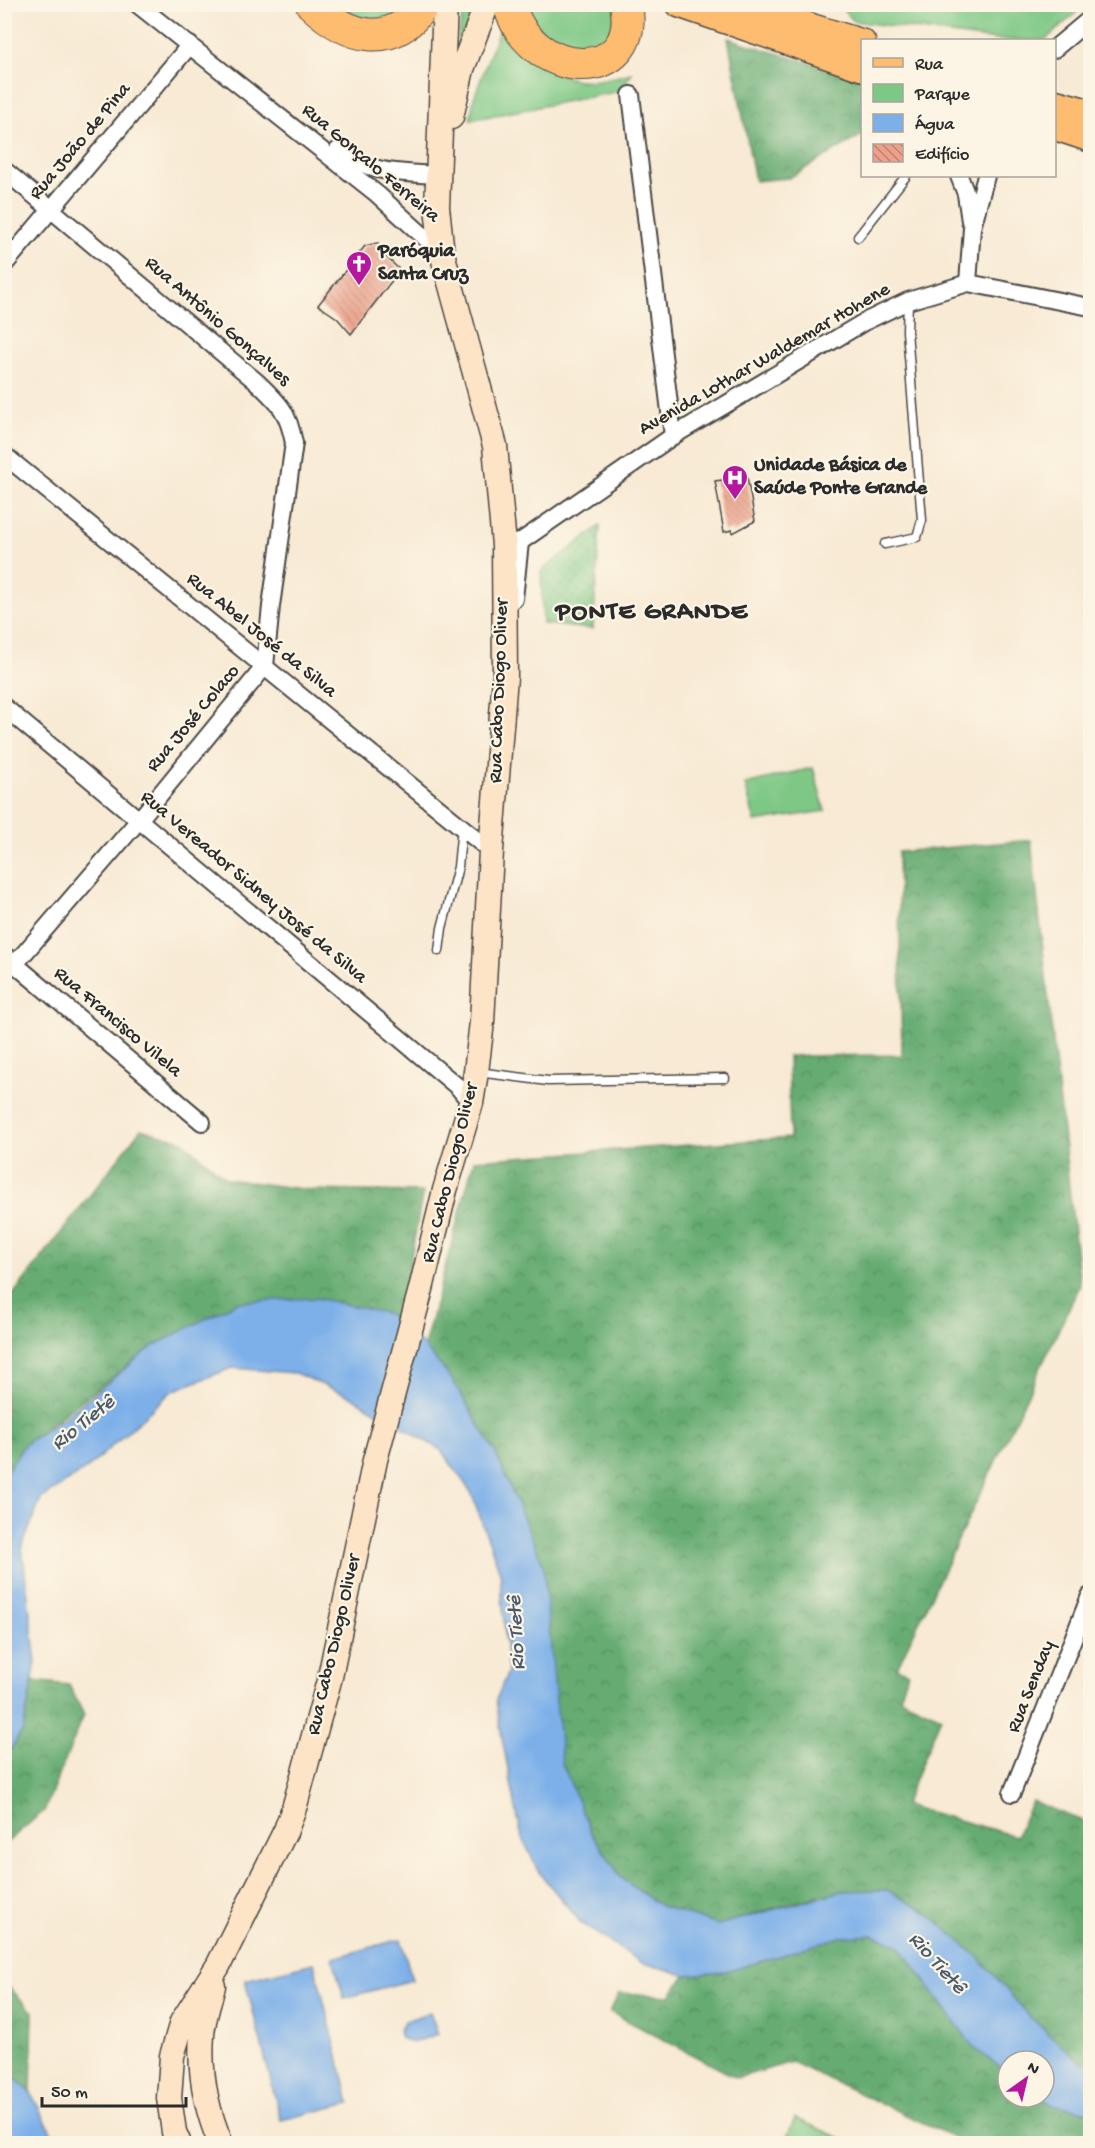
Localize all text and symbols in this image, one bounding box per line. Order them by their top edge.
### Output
legend [861,39,1056,177]
text: Rua [915,55,944,76]
street label: Rua João de Pina [25,78,137,205]
text: Parque [914,85,971,106]
street label: Rua Gonçalo Ferreira [296,100,444,229]
text: Água [915,114,955,136]
text: Edifício [915,145,969,166]
place label: Paróquia Santa Cruz [377,241,469,287]
church icon: Paróquia Santa Cruz [344,249,374,287]
street label: Rua Antônio Gonçalves [139,252,295,392]
street label: Avenida Lothar Waldemar Hohene [635,278,895,442]
place label: Unidade Básica de Saúde Ponte Grande [754,455,928,501]
hospital icon: Unidade Básica de Saúde Ponte Grande [720,463,750,501]
street label: Rua Abel José da Silva [181,568,341,704]
street label: Rua Cabo Diogo Oliver [485,596,515,784]
district label: PONTE GRANDE [554,598,749,629]
street label: Rua José Colaco [142,661,246,777]
street label: Rua Vereador Sidney José da Silva [135,787,371,990]
street label: Rua Francisco Vilela [48,963,186,1084]
street label: Rua Cabo Diogo Oliver [418,1079,485,1265]
water label: Rio Tietê [47,1390,122,1457]
street label: Rua Cabo Diogo Oliver [303,1551,367,1738]
water label: Rio Tietê [503,1593,532,1671]
street label: Rua Senday [1003,1637,1061,1737]
water label: Rio Tietê [902,1928,972,2002]
north arrow [996,2049,1056,2109]
text: N [1023,2059,1043,2081]
scale bar [42,2070,186,2108]
text: 50 m [51,2083,88,2104]

